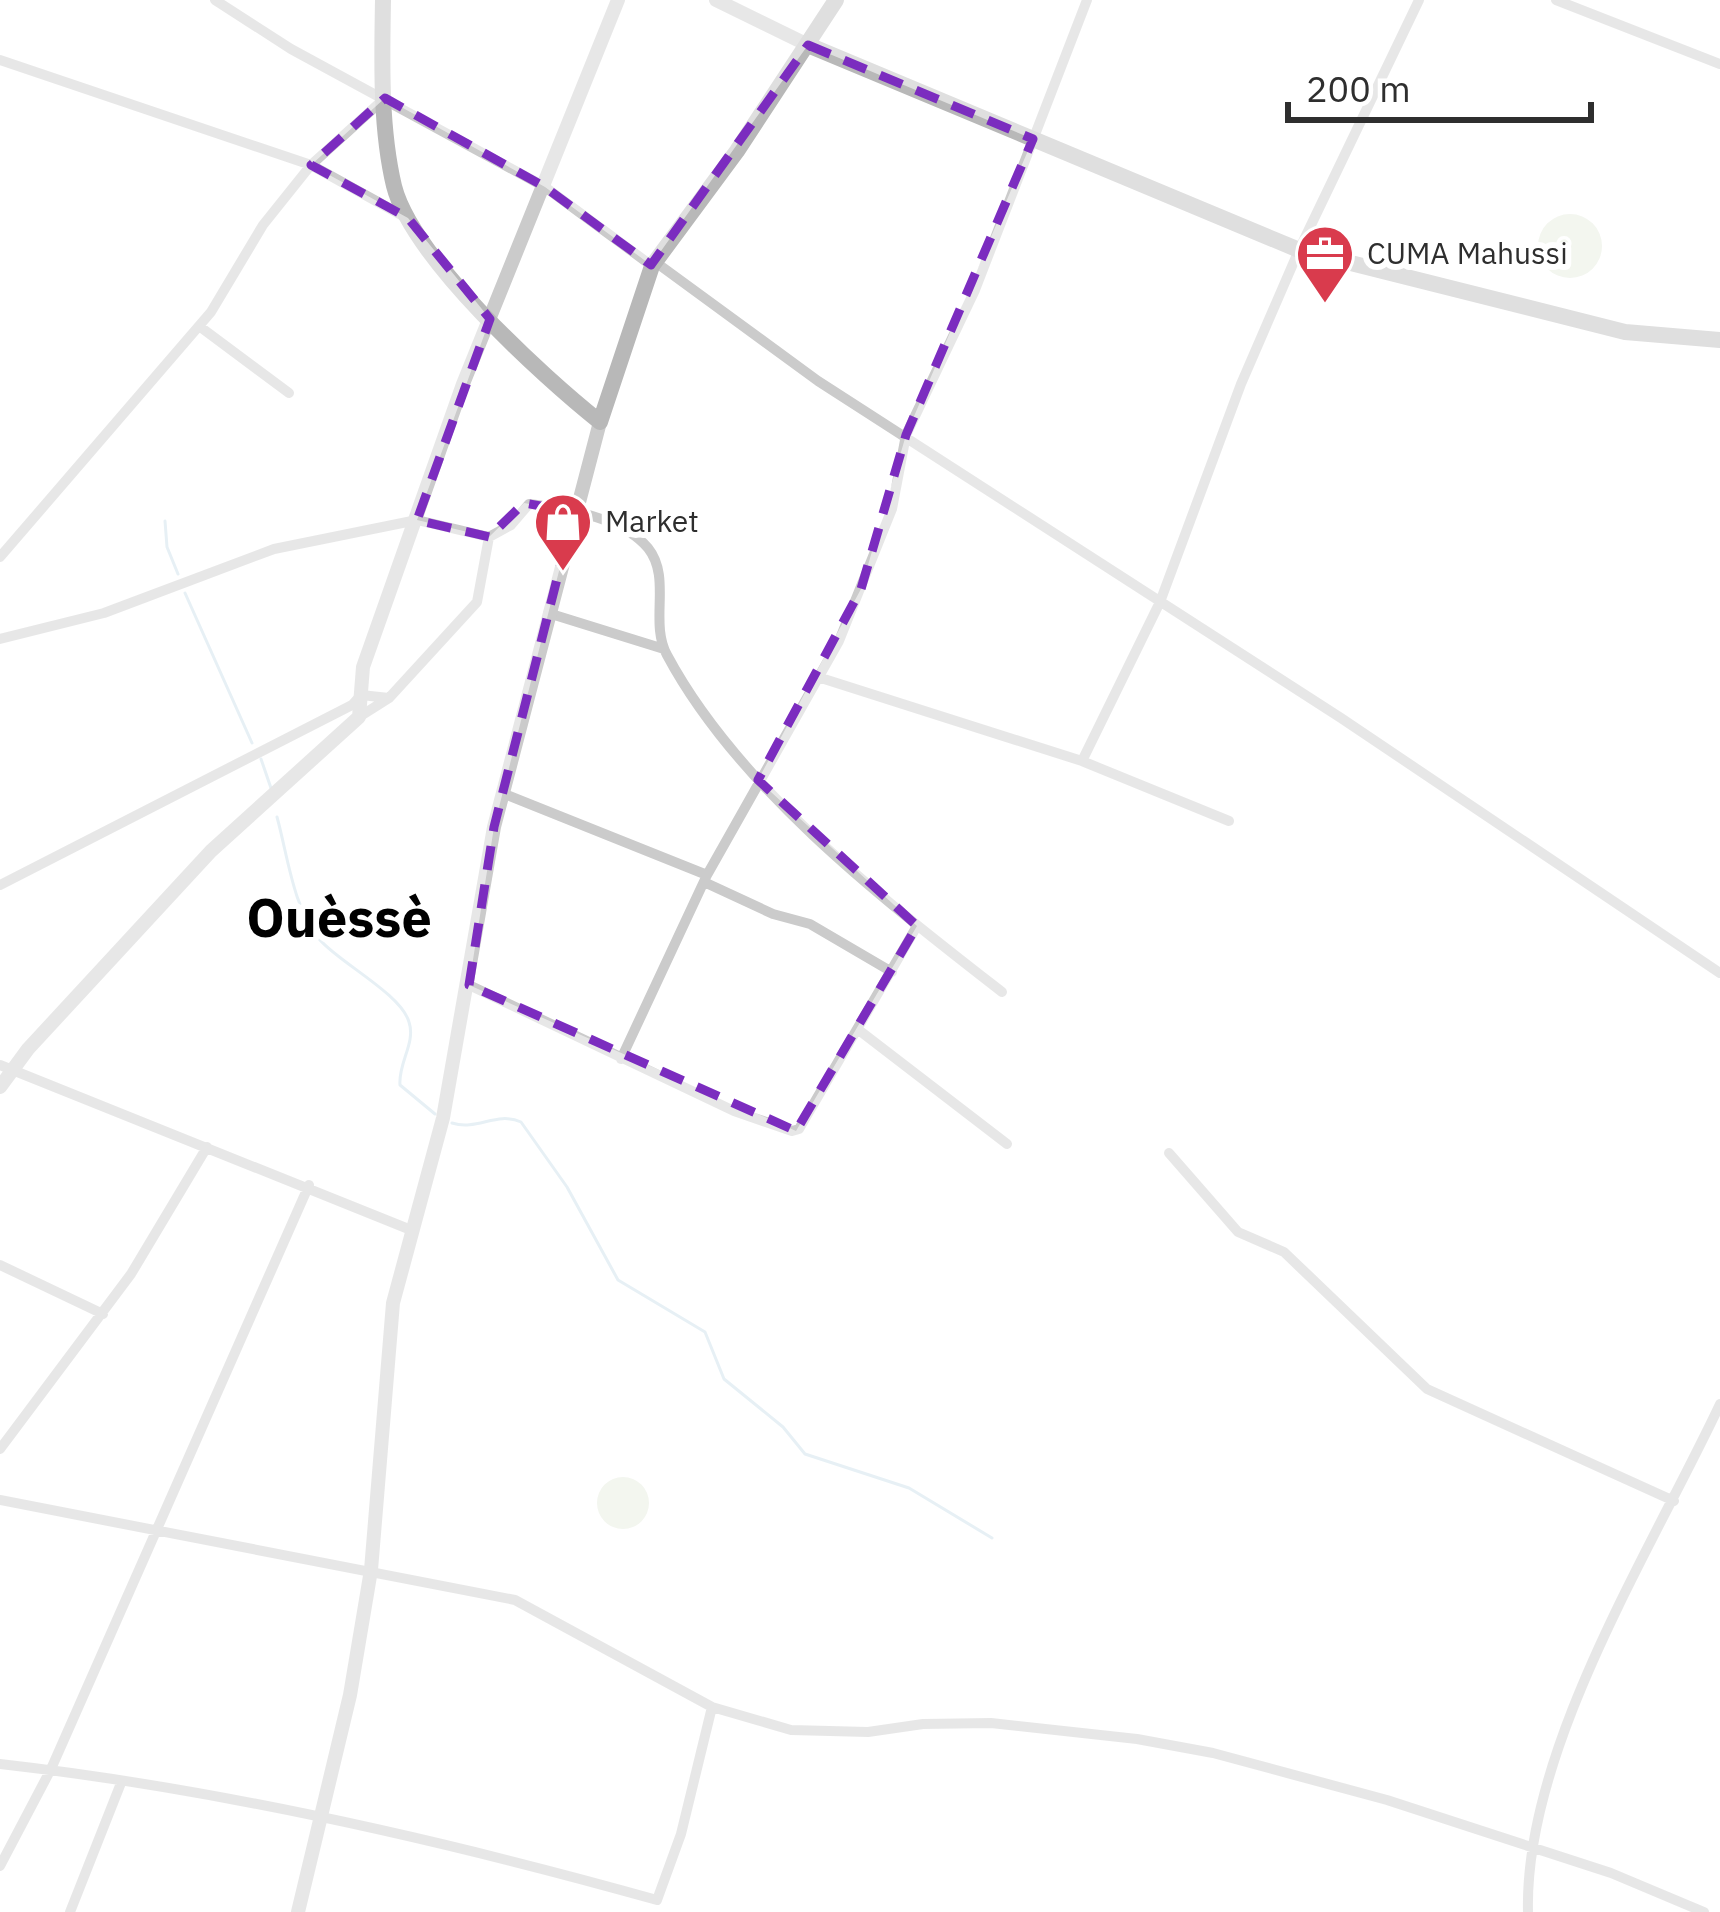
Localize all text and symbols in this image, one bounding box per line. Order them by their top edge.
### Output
scale bar [1288,48,1591,122]
text: 200 m [1306,65,1411,112]
office icon: CUMA Mahussi [1294,223,1356,305]
place label: CUMA Mahussi [1367,233,1568,272]
shop icon: Market [532,491,594,573]
place label: Market [605,501,699,540]
district label: Ouèssè [246,882,432,952]

